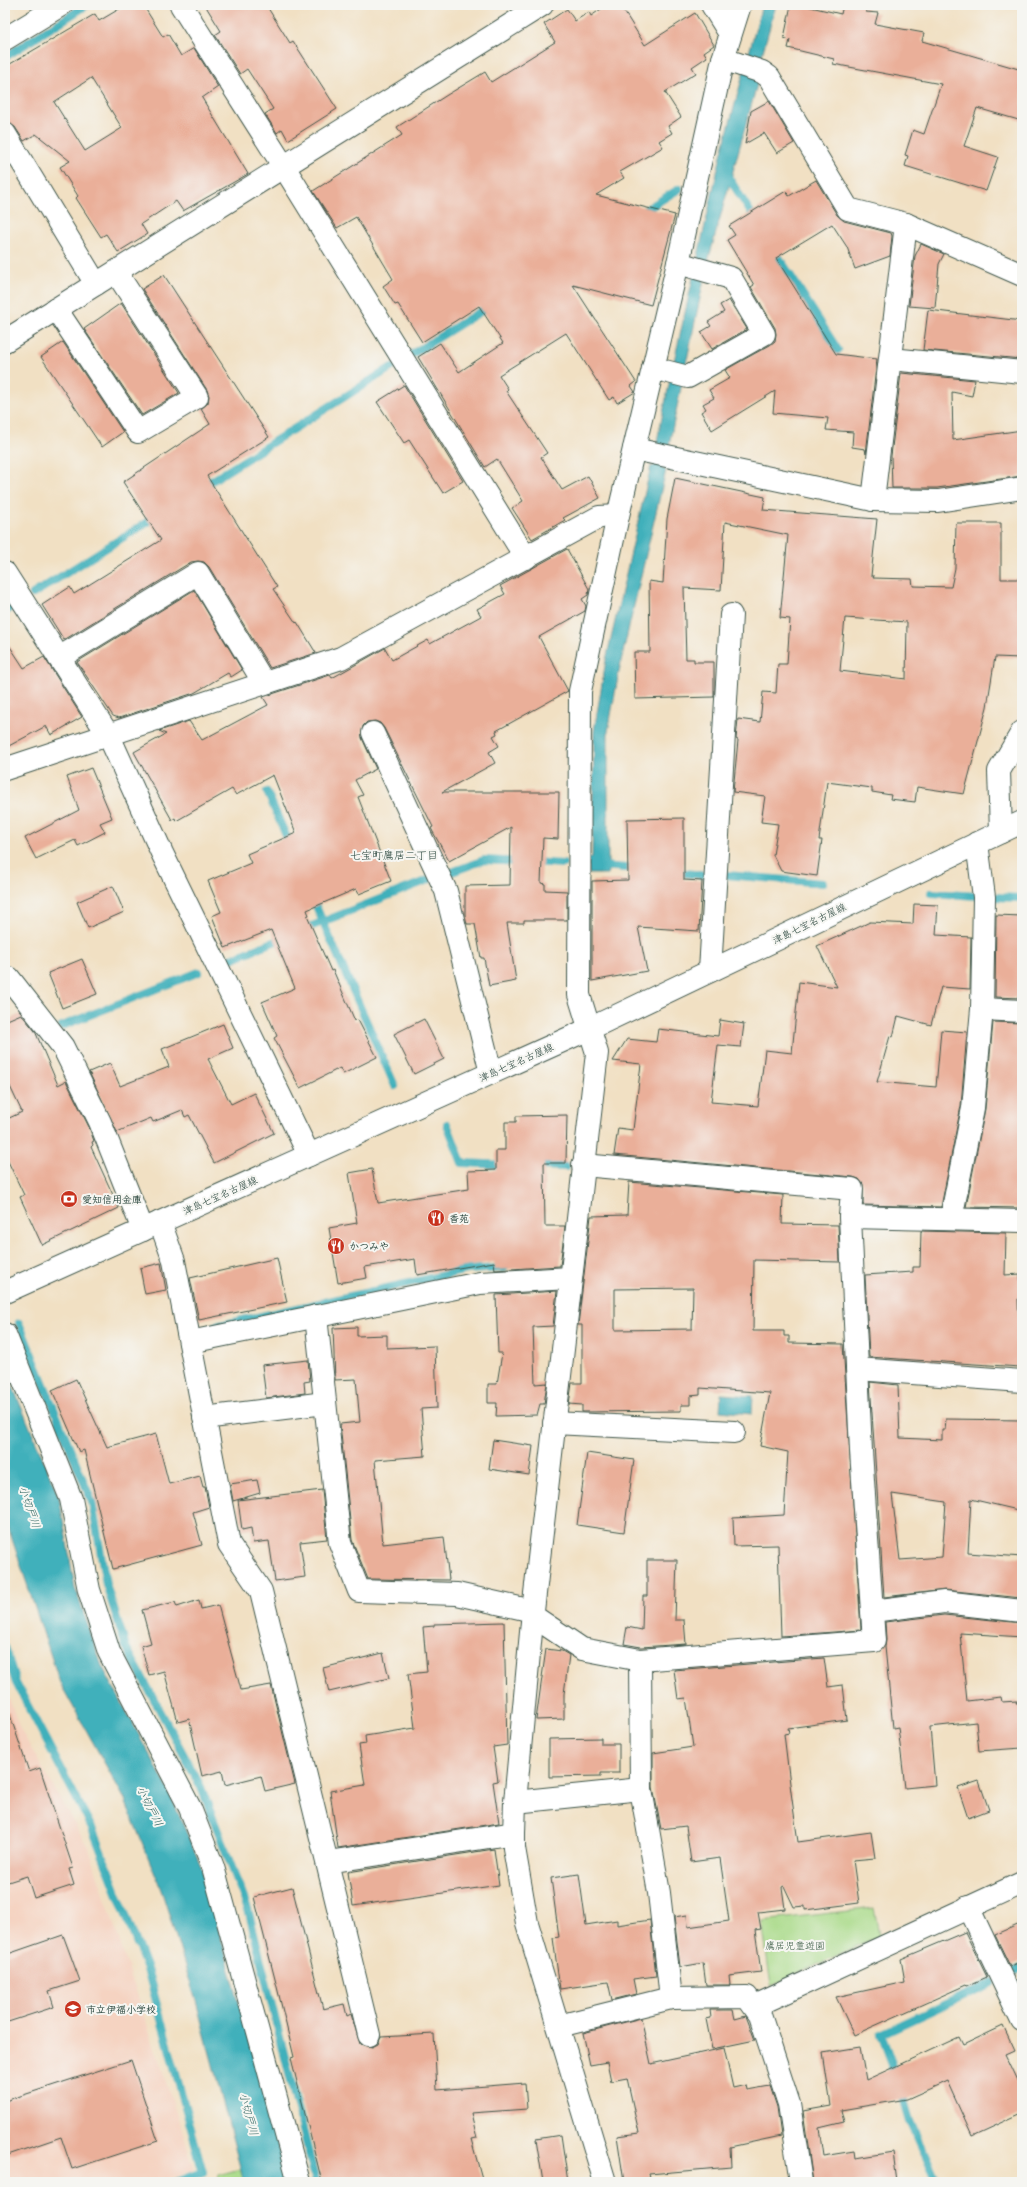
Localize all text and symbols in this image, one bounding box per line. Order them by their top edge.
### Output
district label: 七宝町鷹居二丁目 [350,848,438,862]
street label: 津島七宝名古屋線 [770,900,848,947]
street label: 津島七宝名古屋線 [477,1040,555,1085]
street label: 津島七宝名古屋線 [181,1173,259,1218]
bank icon: 愛知信用金庫 [59,1189,79,1209]
place label: 愛知信用金庫 [82,1193,142,1206]
restaurant icon: 香苑 [426,1208,446,1228]
place label: 香苑 [449,1212,469,1225]
restaurant icon: かつみや [326,1236,346,1256]
place label: かつみや [349,1240,389,1253]
water label: 小切戸川 [16,1484,44,1530]
water label: 小切戸川 [134,1783,166,1829]
park label: 鷹居児童遊園 [765,1939,825,1952]
school or university icon: 市立伊福小学校 [63,1999,83,2019]
place label: 市立伊福小学校 [86,2003,156,2016]
water label: 小切戸川 [237,2091,261,2137]

